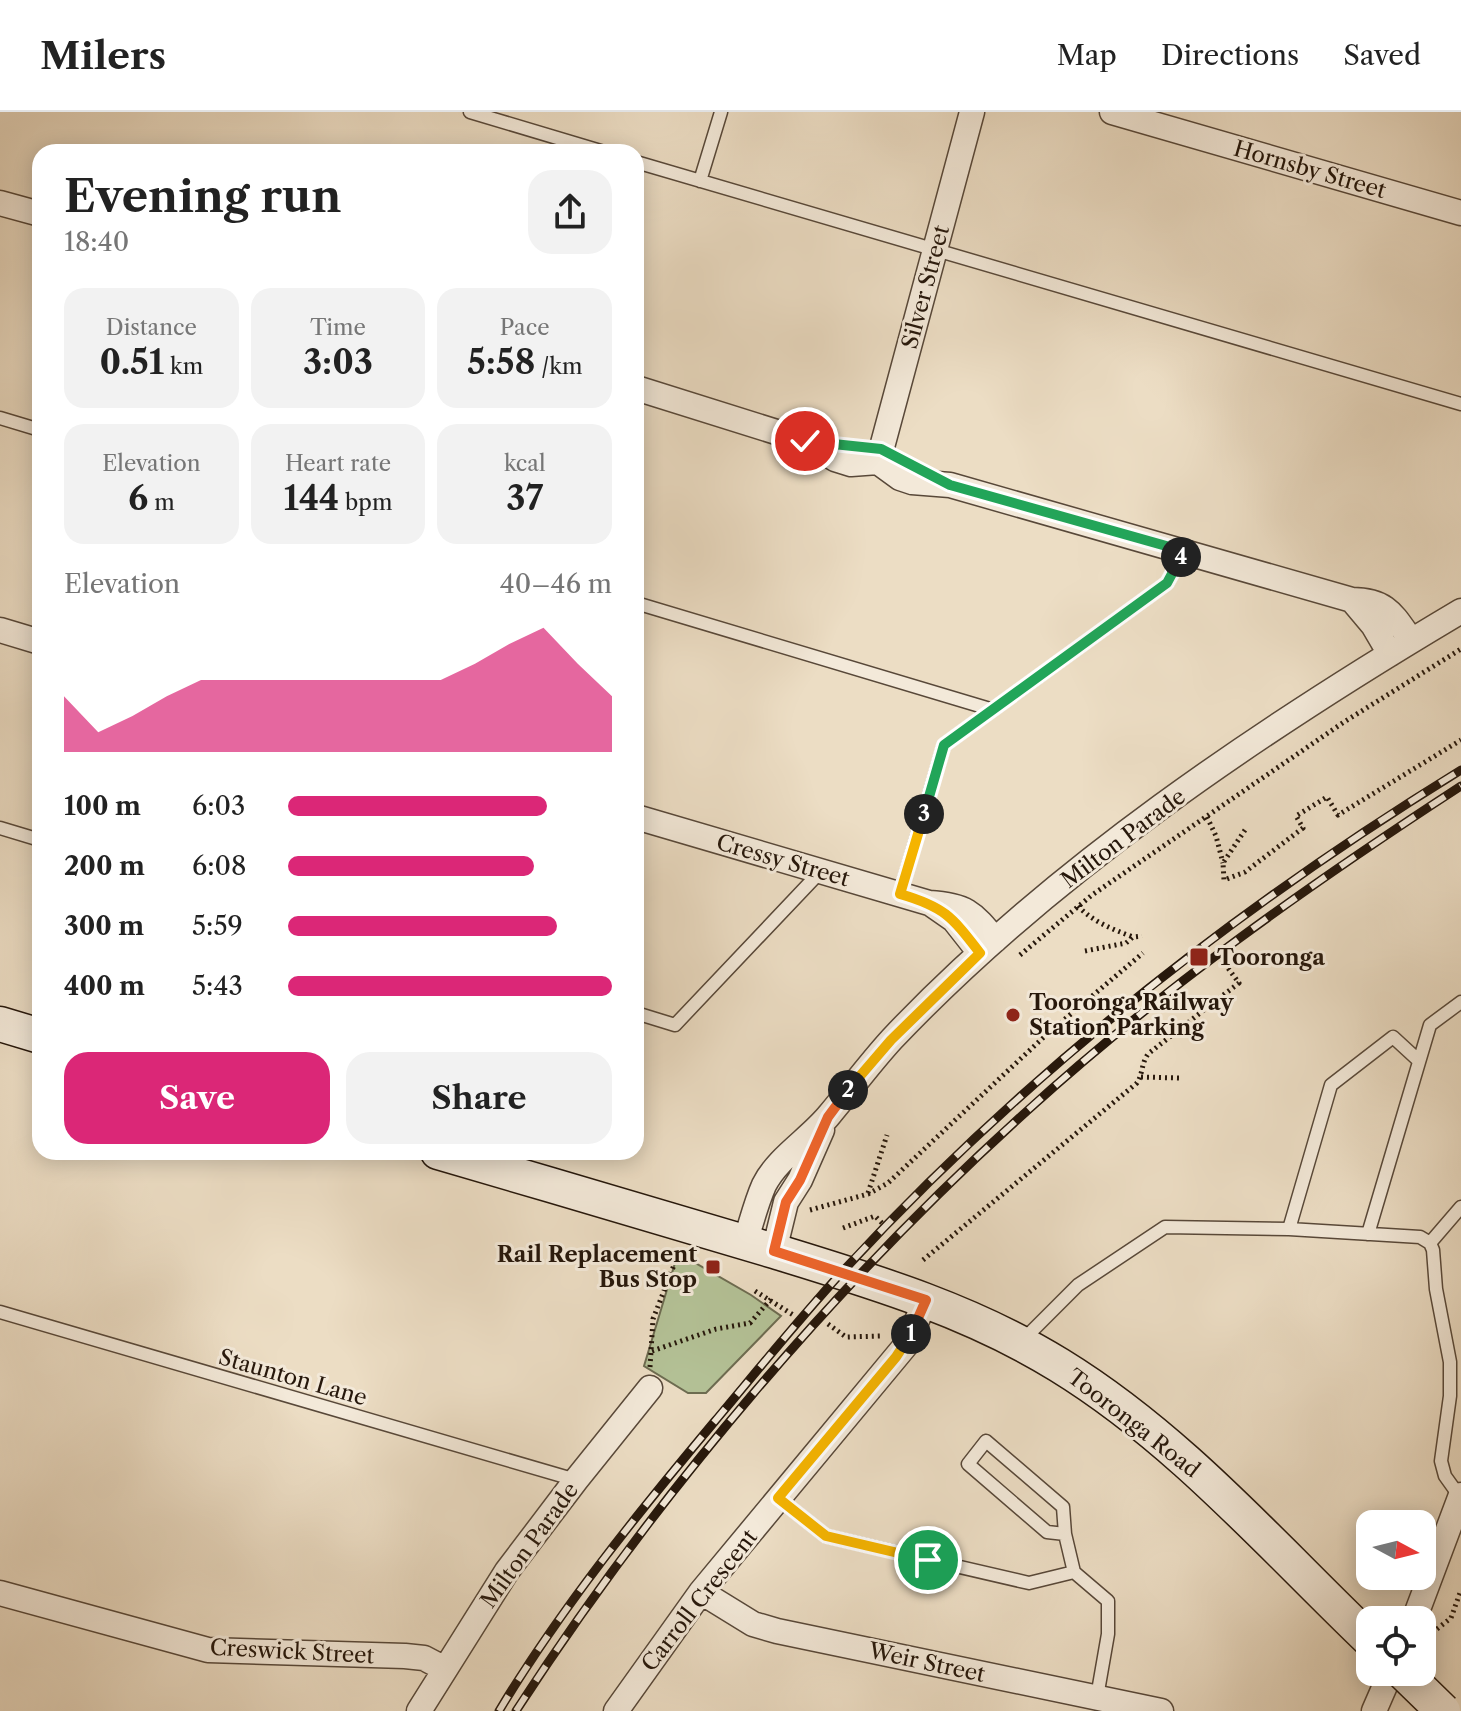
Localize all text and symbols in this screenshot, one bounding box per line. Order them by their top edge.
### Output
text: Milers [40,32,166,79]
text: Map [1057,38,1117,72]
text: Directions [1161,38,1299,72]
text: Saved [1343,38,1421,72]
street label: Hornsby Street [1231,135,1389,204]
text: Evening run [64,169,341,223]
button: share [528,170,612,254]
street label: Silver Street [896,222,955,352]
text: 18:40 [64,226,129,258]
text: Distance [106,314,197,341]
text: Time [310,314,366,341]
text: Pace [500,314,550,341]
text: 0.51 [99,341,164,383]
text: 3:03 [303,341,373,383]
text: 5:58 [467,341,535,383]
text: km [164,353,203,380]
text: /km [535,353,582,380]
pin [771,407,839,475]
icon: check [783,419,827,463]
text: Elevation [102,450,200,477]
text: Heart rate [285,450,391,477]
text: kcal [504,450,545,477]
text: 6 [128,477,148,519]
text: 144 [284,477,339,519]
text: 37 [506,477,543,519]
text: m [148,489,175,516]
text: bpm [339,489,392,516]
pin: 4 [1161,537,1201,577]
text: 4 [1174,543,1188,570]
text: Elevation [64,568,180,600]
text: 40–46 m [500,568,612,600]
street label: Milton Parade [1056,783,1191,894]
text: 100 m [64,790,141,822]
text: 6:03 [192,790,245,822]
pin: 3 [904,794,944,834]
text: 3 [918,800,930,827]
street label: Cressy Street [713,829,853,892]
text: 200 m [64,850,145,882]
text: 6:08 [192,850,246,882]
text: 300 m [64,910,144,942]
text: 5:59 [192,910,243,942]
place label: Tooronga [1217,944,1325,971]
marker: Tooronga [1188,946,1210,968]
text: 400 m [64,970,145,1002]
text: 5:43 [192,970,243,1002]
place label: Tooronga Railway Station Parking [1029,989,1234,1041]
marker: Tooronga Railway Station Parking [1004,1006,1022,1024]
button: Save [64,1052,330,1144]
button: Share [346,1052,612,1144]
pin: 2 [828,1070,868,1110]
text: 2 [842,1076,855,1103]
place label: Rail Replacement Bus Stop [497,1241,697,1293]
marker: Rail Replacement Bus Stop [704,1258,722,1276]
pin: 1 [891,1314,931,1354]
text: 1 [906,1320,916,1347]
street label: Staunton Lane [216,1343,370,1412]
street label: Tooronga Road [1062,1363,1205,1484]
street label: Milton Parade [475,1477,584,1613]
north arrow [1356,1510,1436,1590]
map controls [1356,1510,1436,1686]
street label: Carroll Crescent [636,1524,763,1677]
pin [894,1526,962,1594]
icon: arrive [906,1538,950,1582]
button: locate [1356,1606,1436,1686]
street label: Creswick Street [209,1634,375,1669]
street label: Weir Street [865,1637,988,1688]

